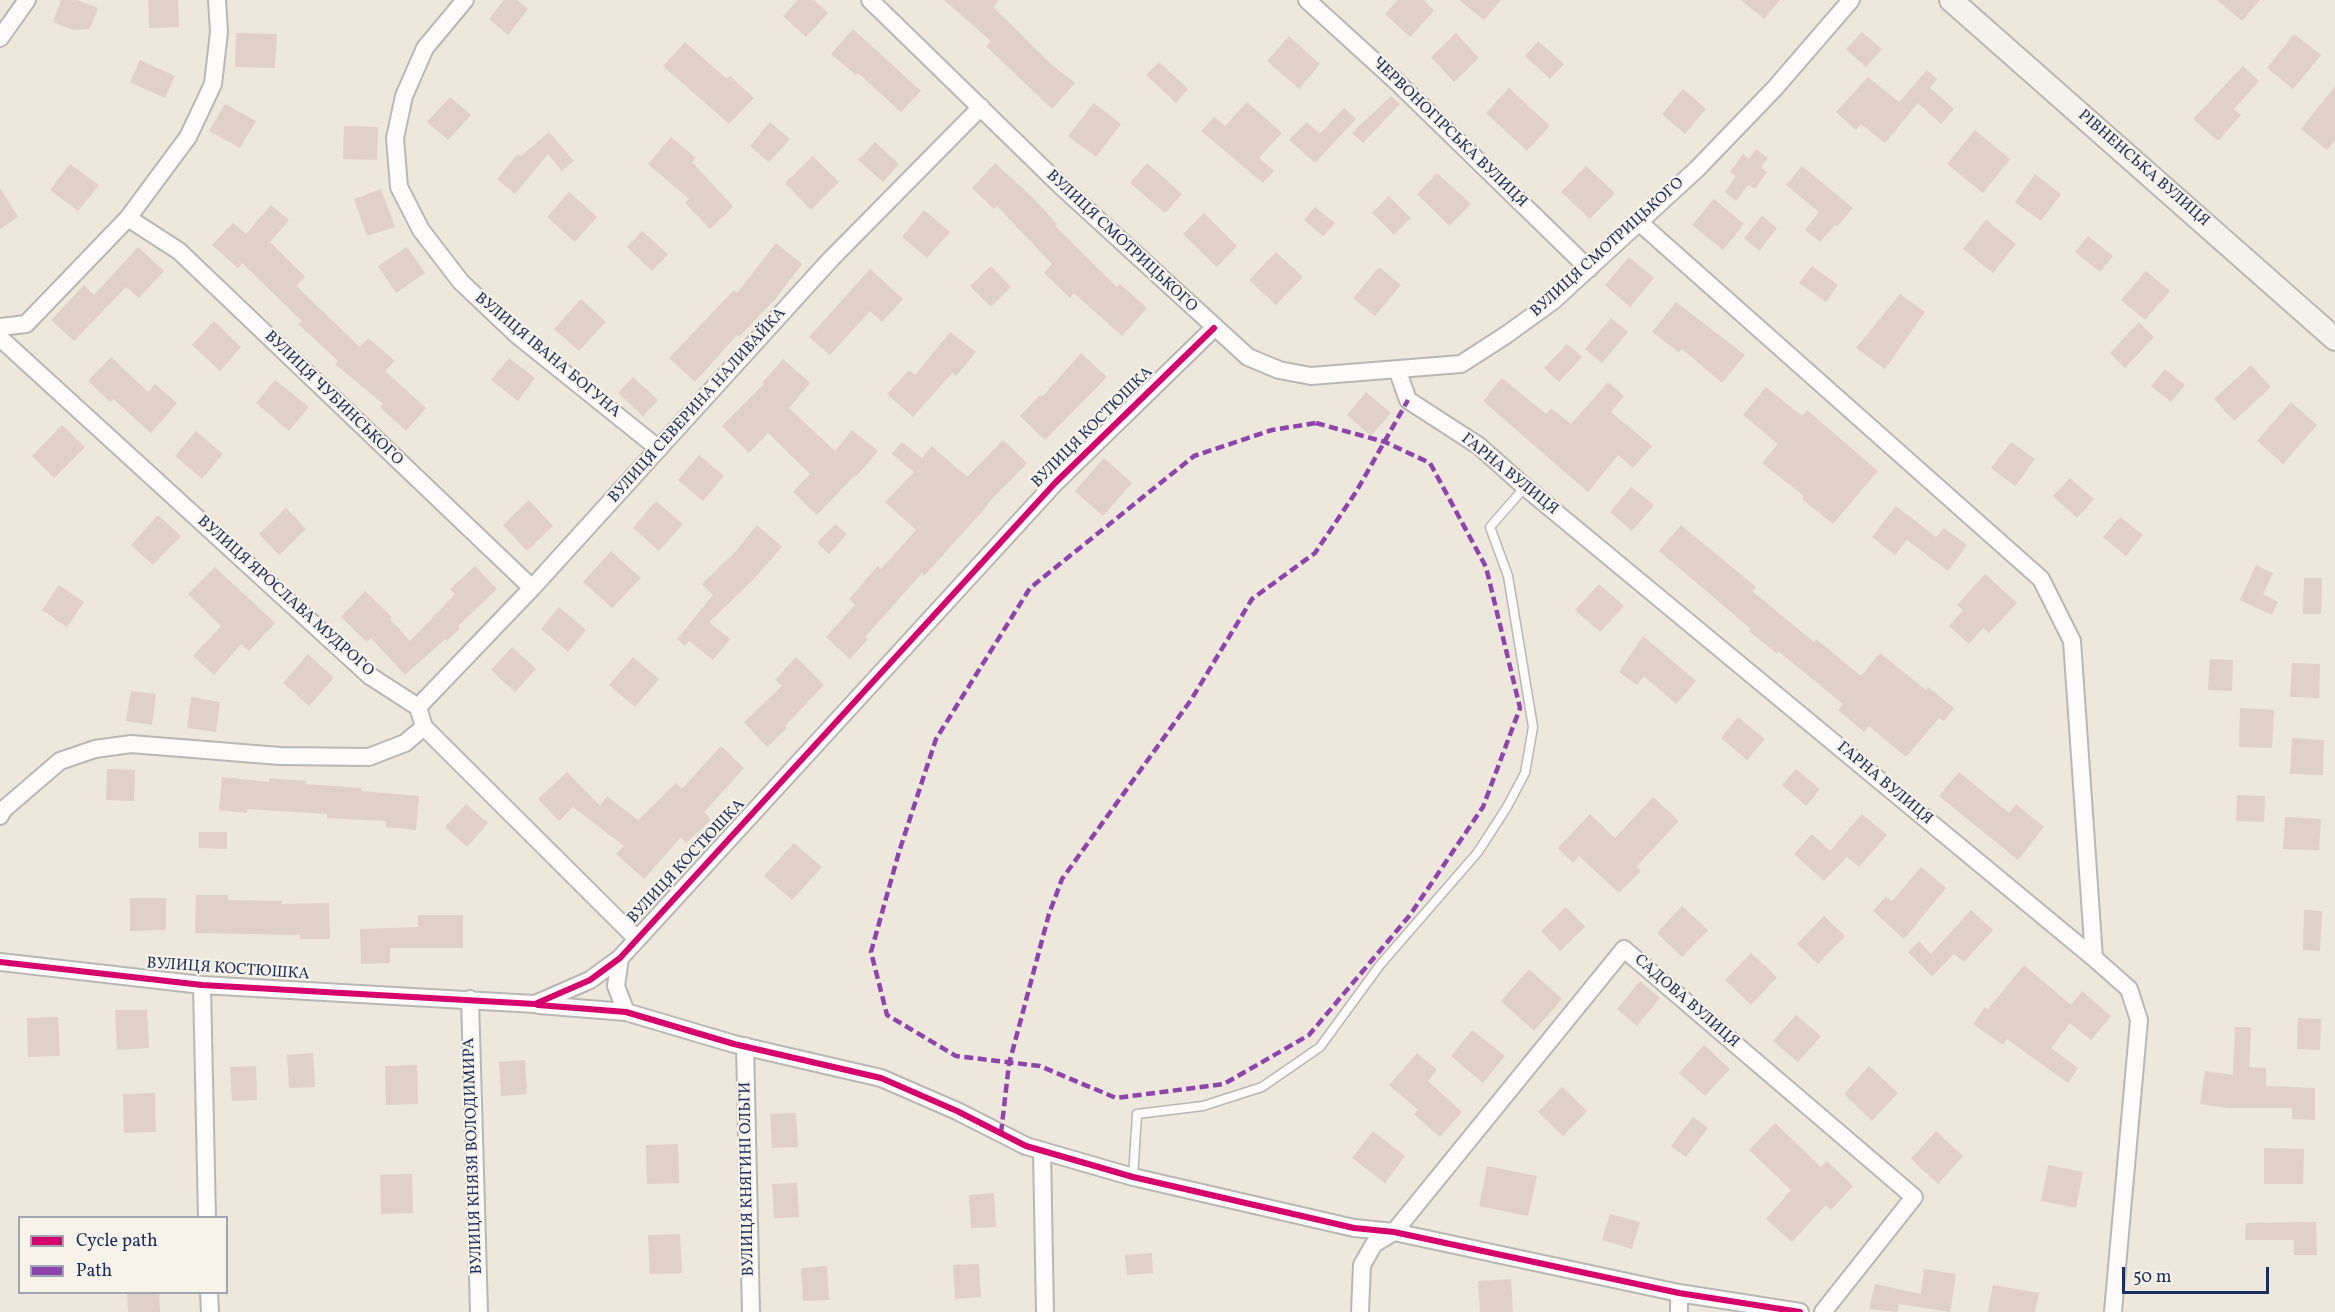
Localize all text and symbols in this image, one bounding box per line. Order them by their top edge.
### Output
street label: ЧЕРВОНОГІРСЬКА ВУЛИЦЯ [1367,54,1531,212]
street label: РІВНЕНСЬКА ВУЛИЦЯ [2073,107,2213,231]
street label: ВУЛИЦЯ СМОТРИЦЬКОГО [1042,167,1200,317]
street label: ВУЛИЦЯ СМОТРИЦЬКОГО [1527,174,1689,322]
street label: ВУЛИЦЯ ІВАНА БОГУНА [470,289,624,423]
street label: ВУЛИЦЯ СЕВЕРИНА НАЛИВАЙКА [605,304,791,508]
street label: ВУЛИЦЯ ЧУБИНСЬКОГО [260,328,406,470]
street label: ВУЛИЦЯ КОСТЮШКА [1028,363,1158,493]
street label: ГАРНА ВУЛИЦЯ [1457,430,1561,520]
street label: ВУЛИЦЯ ЯРОСЛАВА МУДРОГО [193,512,377,682]
street label: ГАРНА ВУЛИЦЯ [1832,738,1936,830]
street label: ВУЛИЦЯ КОСТЮШКА [624,796,750,928]
street label: САДОВА ВУЛИЦЯ [1630,951,1742,1053]
street label: ВУЛИЦЯ КОСТЮШКА [146,955,310,985]
street label: ВУЛИЦЯ КНЯЗЯ ВОЛОДИМИРА [460,1037,488,1275]
street label: ВУЛИЦЯ КНЯГИНІ ОЛЬГИ [737,1082,759,1276]
legend [18,1216,228,1294]
text: Cycle path [76,1229,158,1254]
scale bar [2125,1255,2272,1293]
text: Path [76,1259,112,1284]
text: 50 m [2133,1265,2172,1290]

